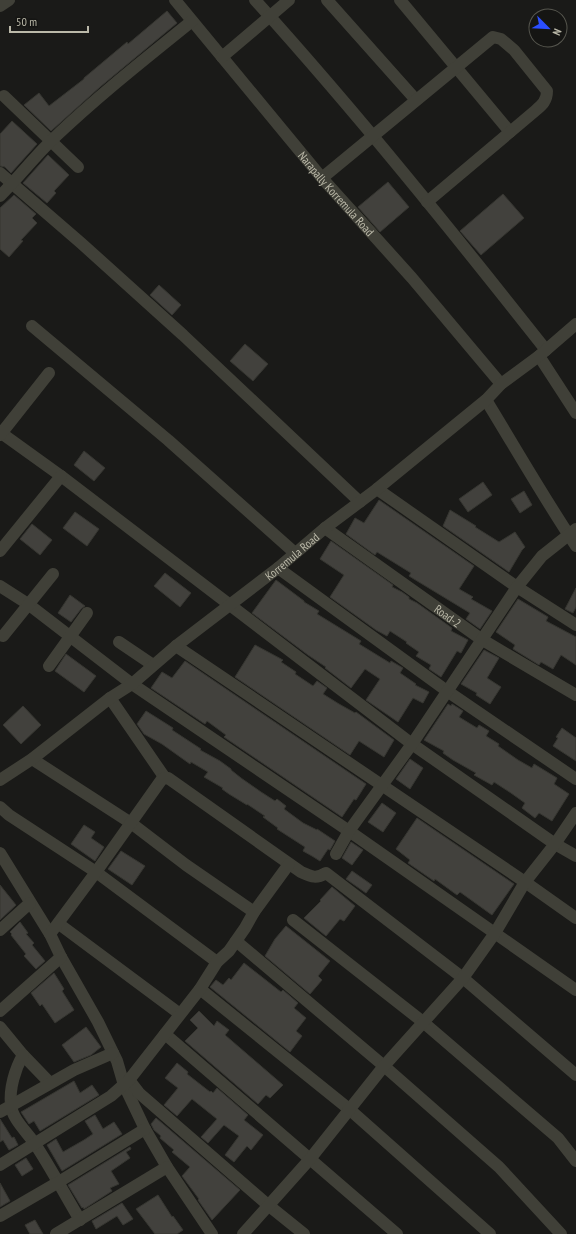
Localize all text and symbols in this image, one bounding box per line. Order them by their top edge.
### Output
scale bar [10,8,88,34]
north arrow [528,8,568,48]
text: 50 m [16,14,37,29]
text: N [550,27,565,38]
street label: Narapally Korremula Road [295,148,378,239]
street label: Korremula Road [262,529,322,583]
street label: Road-2 [432,601,464,630]

